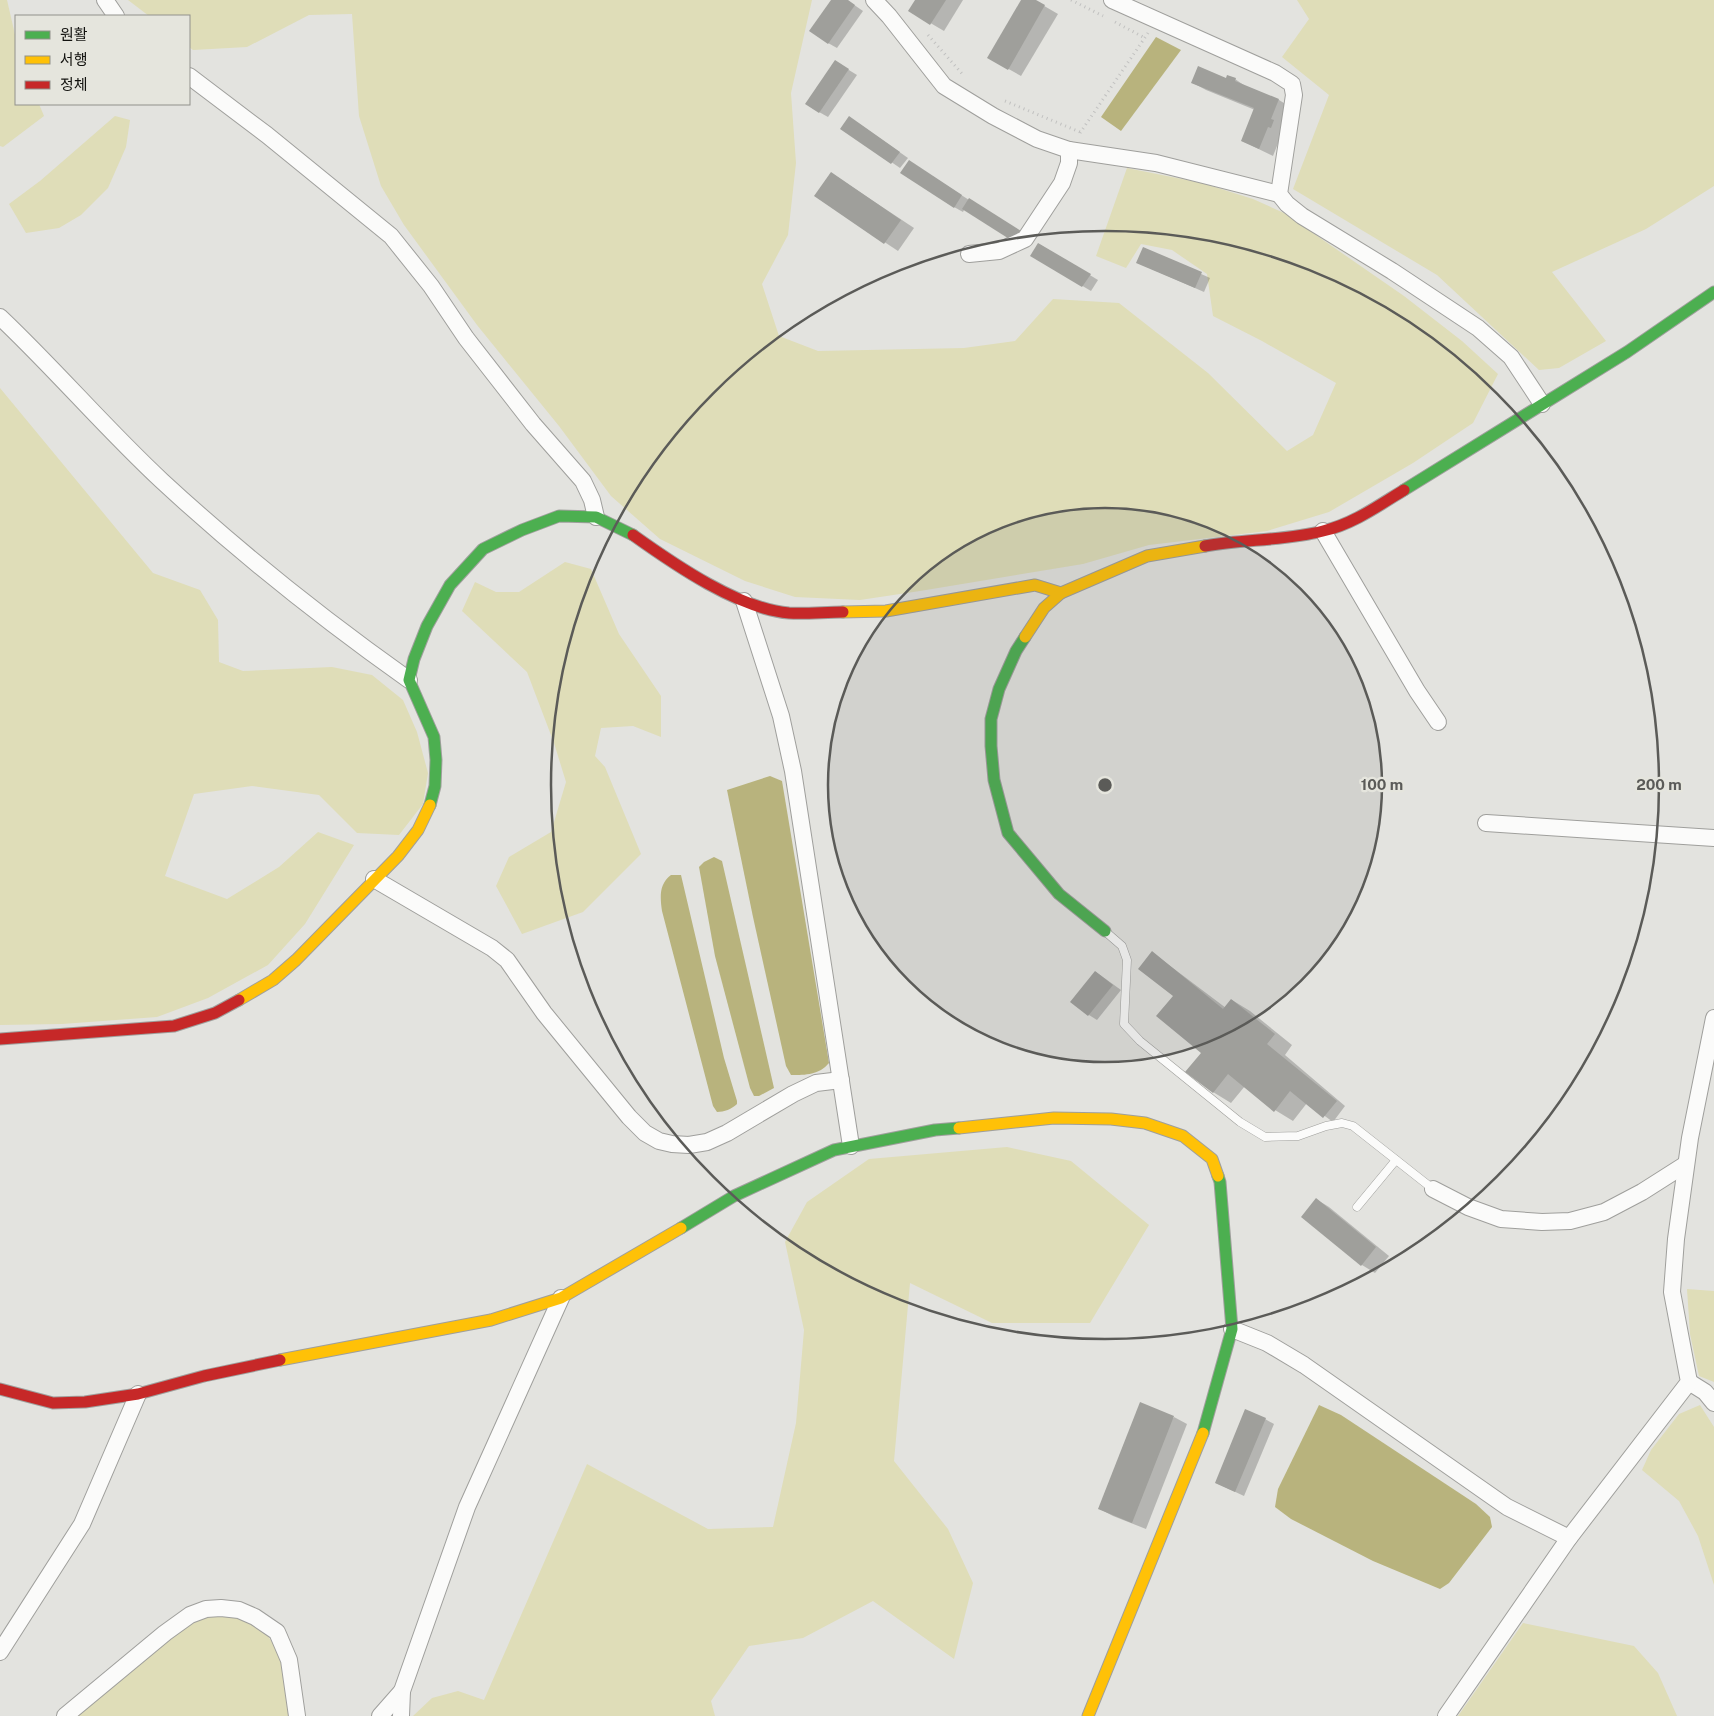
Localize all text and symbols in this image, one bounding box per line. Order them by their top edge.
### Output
legend [15,15,190,105]
text: 원활 [60,26,88,43]
text: 서행 [60,51,88,68]
text: 정체 [60,76,88,93]
centre of rings [1096,776,1114,794]
text: 100 m [1361,776,1403,793]
text: 200 m [1636,776,1682,793]

